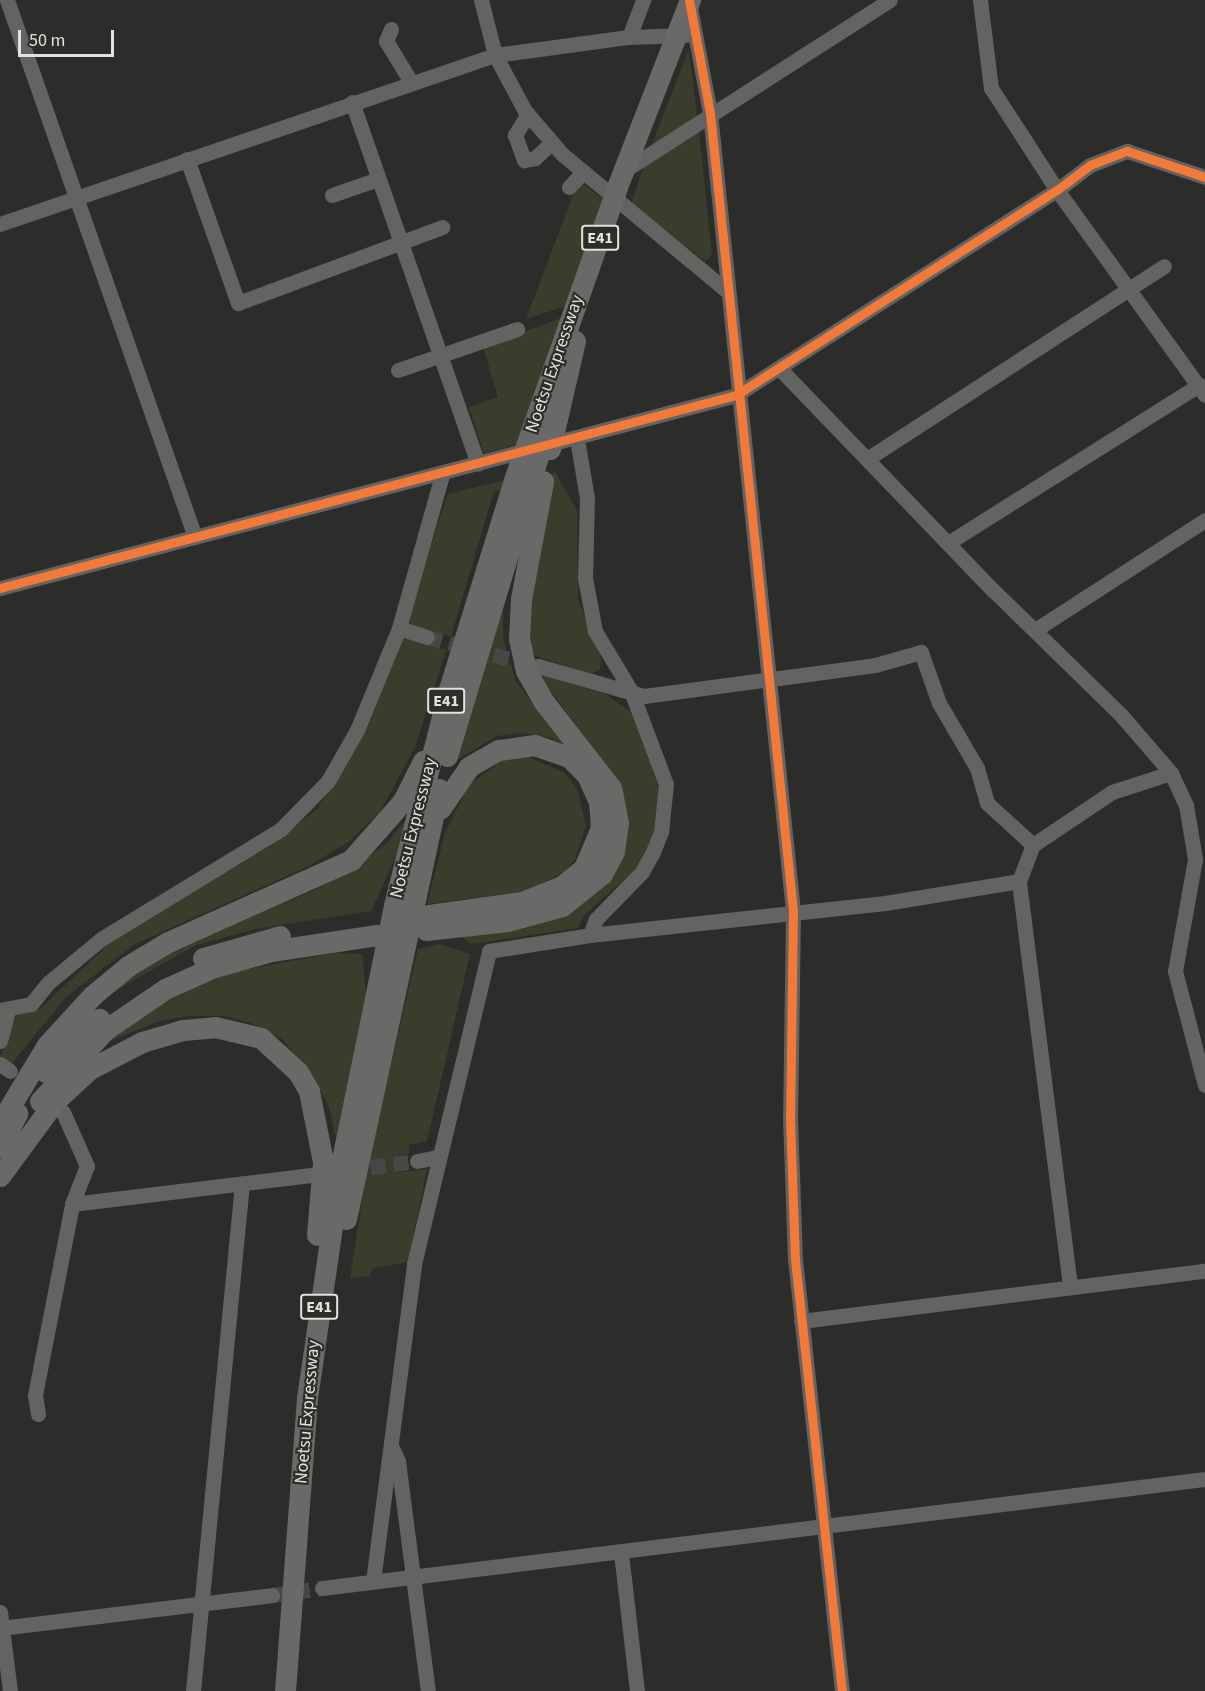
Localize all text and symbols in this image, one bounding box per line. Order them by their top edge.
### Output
scale bar [21,18,117,56]
text: 50 m [29,28,65,53]
road number: E41 [580,225,620,251]
street label: Noetsu Expressway [521,292,589,436]
road number: E41 [426,688,466,714]
street label: Noetsu Expressway [386,755,442,901]
road number: E41 [300,1294,338,1320]
street label: Noetsu Expressway [291,1339,325,1485]

